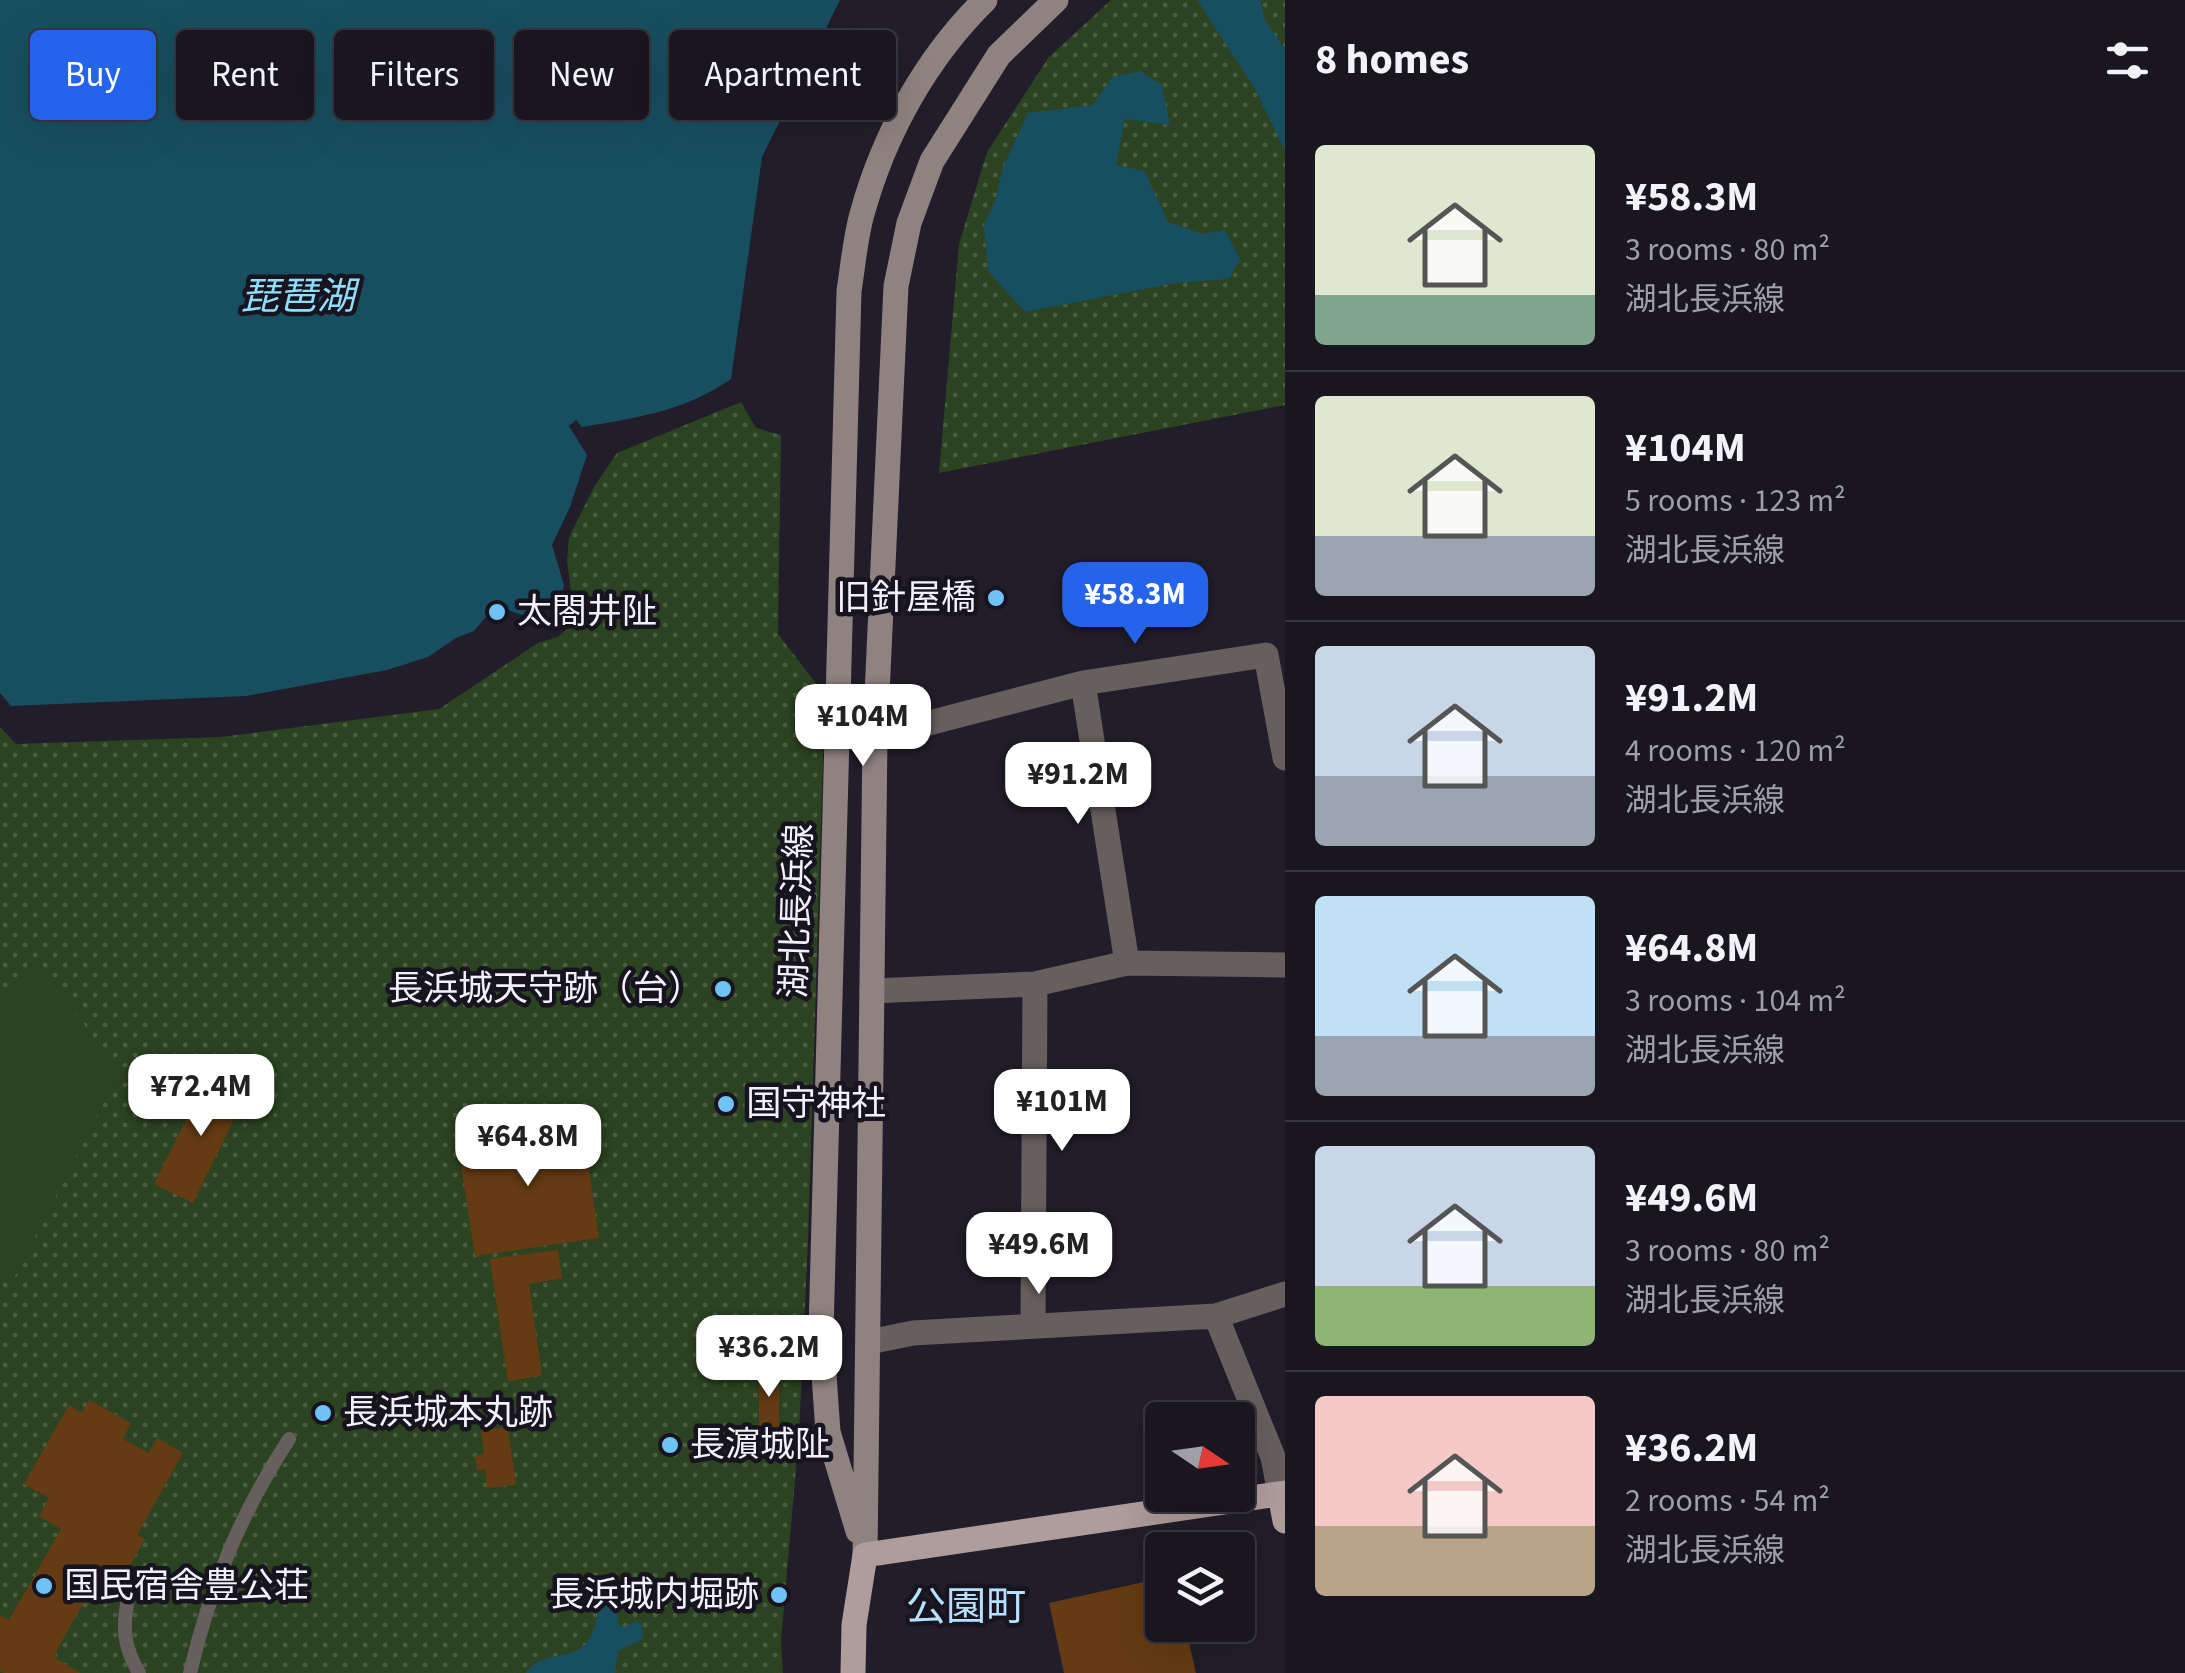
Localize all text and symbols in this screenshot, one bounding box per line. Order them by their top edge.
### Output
chip: Buy [30,30,156,120]
chip: Rent [176,30,314,120]
chip: Filters [334,30,494,120]
chip: New [514,30,649,120]
chip: Apartment [669,30,896,120]
text: 8 homes [1315,30,1469,90]
icon: filters [2100,33,2155,88]
text: ¥58.3M [1625,167,1758,227]
icon: home [1395,185,1515,305]
text: 3 rooms · 80 m² [1625,227,1830,273]
water label: 琵琶湖 [241,270,360,324]
text: 湖北長浜線 [1625,277,1785,323]
text: ¥104M [1625,418,1746,478]
icon: home [1395,436,1515,556]
text: 5 rooms · 123 m² [1625,478,1846,524]
text: 湖北長浜線 [1625,528,1785,574]
pin: ¥58.3M [1054,562,1216,647]
text: ¥58.3M [1084,571,1186,617]
place label: 旧針屋橋 [836,573,976,623]
place label: 太閤井阯 [517,587,657,637]
marker: 旧針屋橋 [985,587,1007,609]
marker: 太閤井阯 [486,601,508,623]
text: ¥91.2M [1625,668,1758,728]
pin: ¥104M [793,684,933,769]
icon: home [1395,686,1515,806]
text: ¥104M [817,693,909,739]
text: 4 rooms · 120 m² [1625,728,1846,774]
pin: ¥91.2M [997,742,1159,827]
text: ¥91.2M [1027,751,1129,797]
text: 湖北長浜線 [1625,778,1785,824]
street label: 湖北長浜線 [769,823,825,999]
text: ¥64.8M [1625,918,1758,978]
icon: home [1395,936,1515,1056]
place label: 長浜城天守跡（台） [388,964,703,1014]
marker: 長浜城天守跡（台） [712,978,734,1000]
text: 3 rooms · 104 m² [1625,978,1846,1024]
text: 湖北長浜線 [1625,1028,1785,1074]
pin: ¥72.4M [120,1054,282,1139]
text: ¥72.4M [150,1063,252,1109]
pin: ¥101M [992,1069,1132,1154]
text: ¥101M [1016,1078,1108,1124]
place label: 国守神社 [746,1079,886,1129]
marker: 国守神社 [715,1093,737,1115]
pin: ¥64.8M [447,1104,609,1189]
text: ¥64.8M [477,1113,579,1159]
text: ¥49.6M [1625,1168,1758,1228]
icon: home [1395,1186,1515,1306]
pin: ¥49.6M [958,1212,1120,1297]
text: ¥49.6M [988,1221,1090,1267]
text: 3 rooms · 80 m² [1625,1228,1830,1274]
text: 湖北長浜線 [1625,1278,1785,1324]
pin: ¥36.2M [688,1315,850,1400]
text: ¥36.2M [718,1324,820,1370]
place label: 長浜城本丸跡 [343,1388,553,1438]
marker: 長浜城本丸跡 [312,1402,334,1424]
north arrow [1145,1402,1255,1512]
map controls [1145,1402,1255,1642]
text: ¥36.2M [1625,1418,1758,1478]
place label: 長濵城阯 [690,1420,830,1470]
marker: 長濵城阯 [659,1434,681,1456]
icon: home [1395,1436,1515,1556]
text: 2 rooms · 54 m² [1625,1478,1830,1524]
text: 湖北長浜線 [1625,1528,1785,1574]
button: layers [1145,1532,1255,1642]
place label: 国民宿舎豊公荘 [64,1561,309,1611]
place label: 長浜城内堀跡 [549,1570,759,1620]
marker: 国民宿舎豊公荘 [33,1575,55,1597]
district label: 公園町 [906,1579,1026,1636]
marker: 長浜城内堀跡 [768,1584,790,1606]

